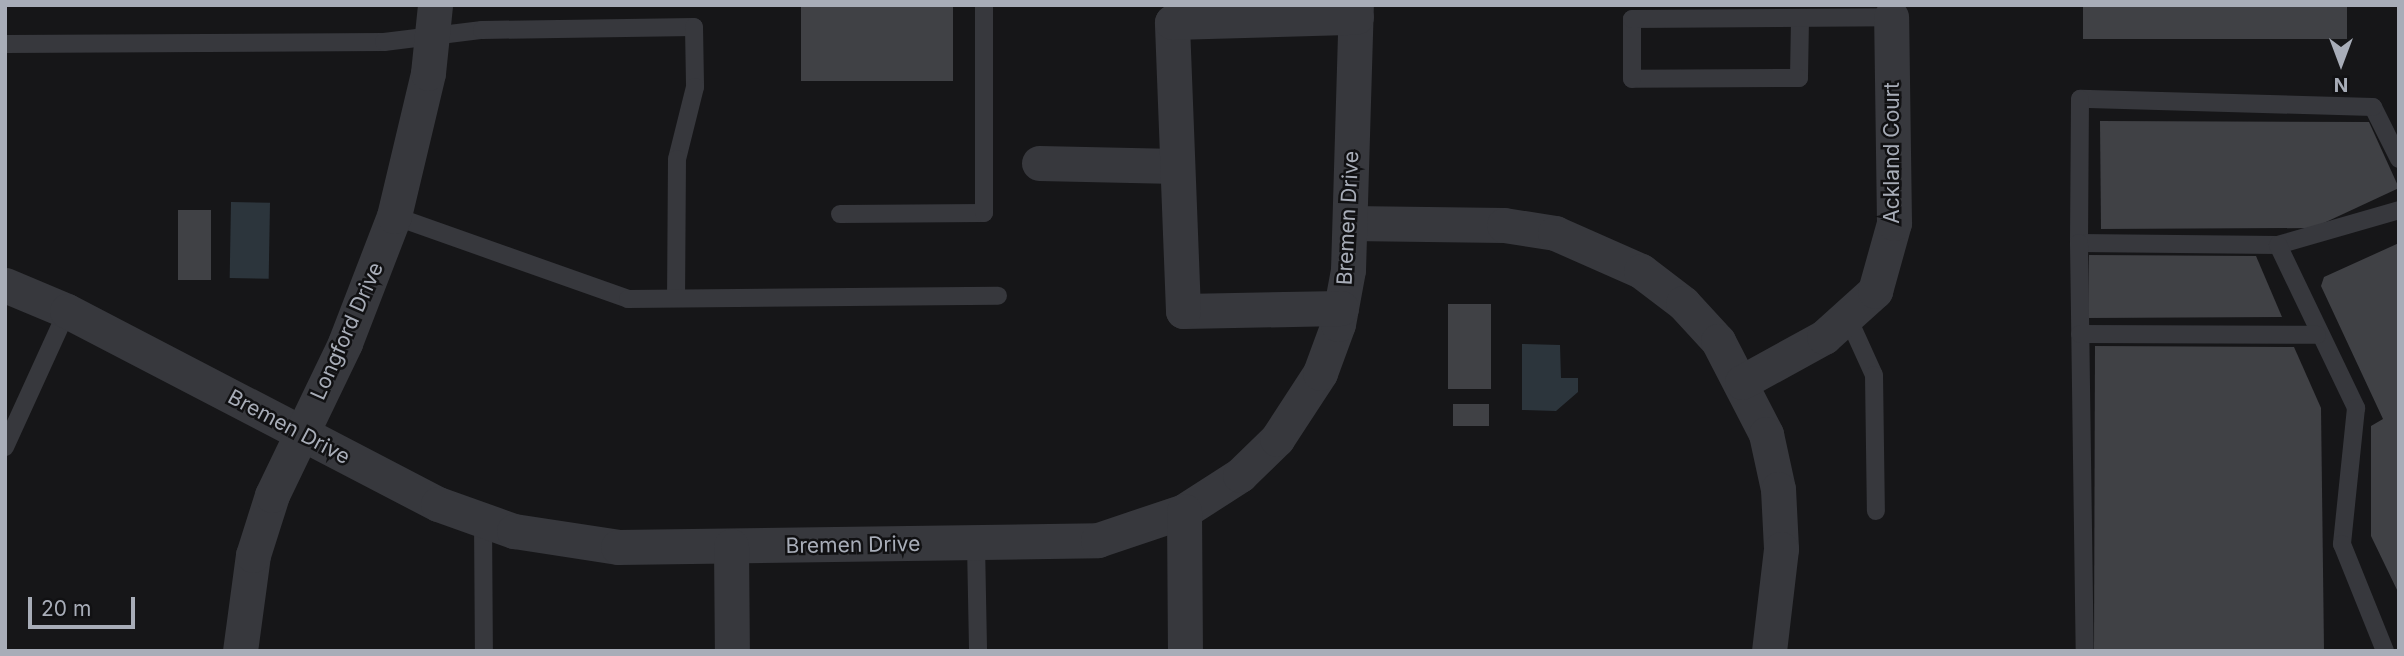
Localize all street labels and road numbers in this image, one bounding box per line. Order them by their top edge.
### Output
street label: Ackland Court [1879,82,1905,224]
street label: Bremen Drive [1332,150,1364,286]
street label: Longford Drive [305,258,389,404]
street label: Bremen Drive [224,384,354,470]
street label: Bremen Drive [785,531,921,559]

